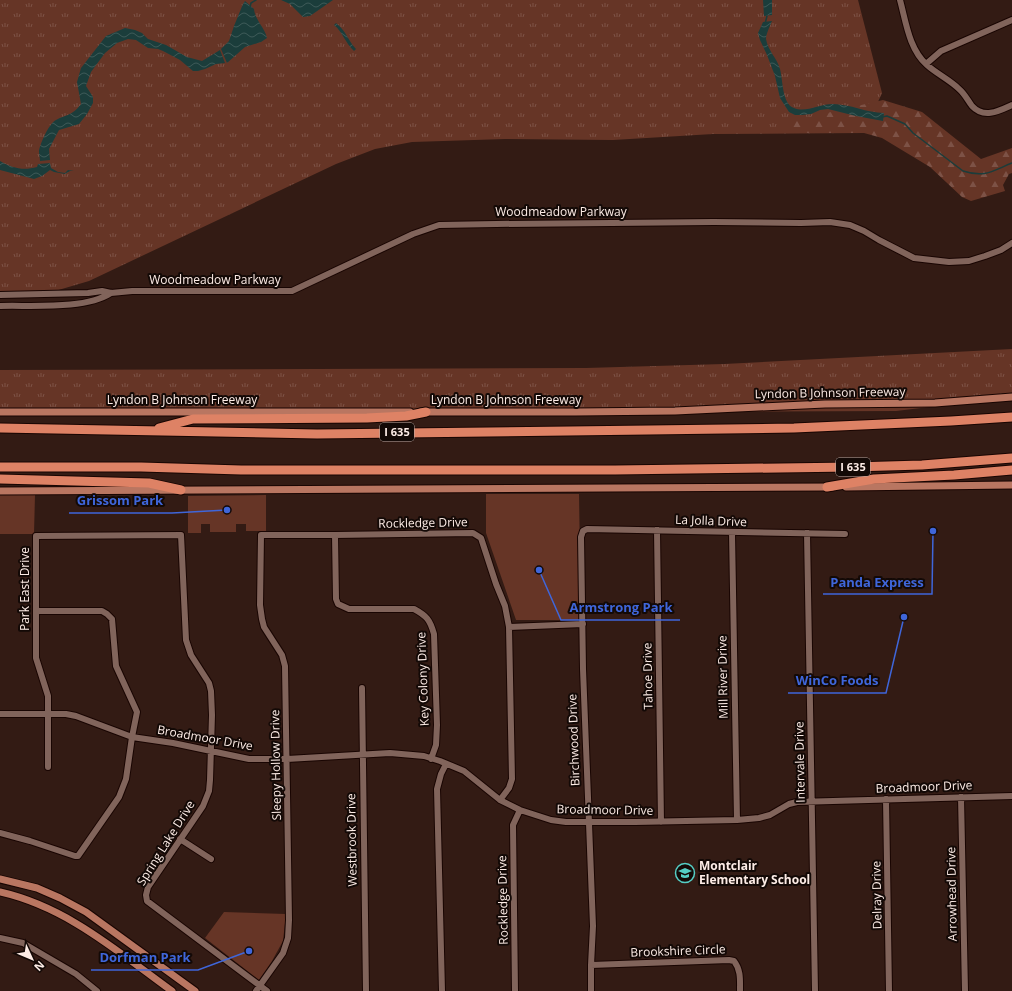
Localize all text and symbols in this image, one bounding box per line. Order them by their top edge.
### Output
street label: Woodmeadow Parkway [495,203,628,220]
street label: Woodmeadow Parkway [149,271,282,288]
street label: Lyndon B Johnson Freeway [755,383,906,402]
street label: Lyndon B Johnson Freeway [107,391,258,408]
street label: Lyndon B Johnson Freeway [431,391,582,408]
road number: I 635 [380,423,414,441]
road number: I 635 [836,458,870,476]
callout: Grissom Park [69,488,172,513]
text: Grissom Park [77,491,164,509]
street label: La Jolla Drive [675,511,747,530]
street label: Rockledge Drive [378,513,468,532]
street label: Park East Drive [16,547,33,631]
callout: Panda Express [823,569,932,594]
text: Panda Express [830,573,924,591]
callout: Armstrong Park [561,595,680,620]
text: Armstrong Park [570,598,673,616]
street label: Key Colony Drive [412,631,433,726]
street label: Mill River Drive [713,635,732,719]
street label: Tahoe Drive [638,642,657,710]
callout: WinCo Foods [788,668,886,693]
text: WinCo Foods [796,671,878,689]
street label: Birchwood Drive [563,693,584,786]
street label: Sleepy Hollow Drive [266,709,285,821]
street label: Broadmoor Drive [156,721,254,754]
street label: Intervale Drive [790,721,809,803]
street label: Broadmoor Drive [875,776,973,797]
street label: Westbrook Drive [342,793,361,887]
street label: Spring Lake Drive [133,797,199,889]
street label: Broadmoor Drive [556,800,654,819]
street label: Arrowhead Drive [942,846,961,941]
street label: Rockledge Drive [493,855,512,945]
place label: Montclair Elementary School [699,857,810,888]
street label: Delray Drive [867,860,886,929]
school or university icon: Montclair Elementary School [674,862,696,884]
north arrow [12,939,52,979]
street label: Brookshire Circle [630,940,726,961]
callout: Dorfman Park [91,945,198,970]
text: Dorfman Park [99,948,191,966]
text: N [31,958,48,975]

